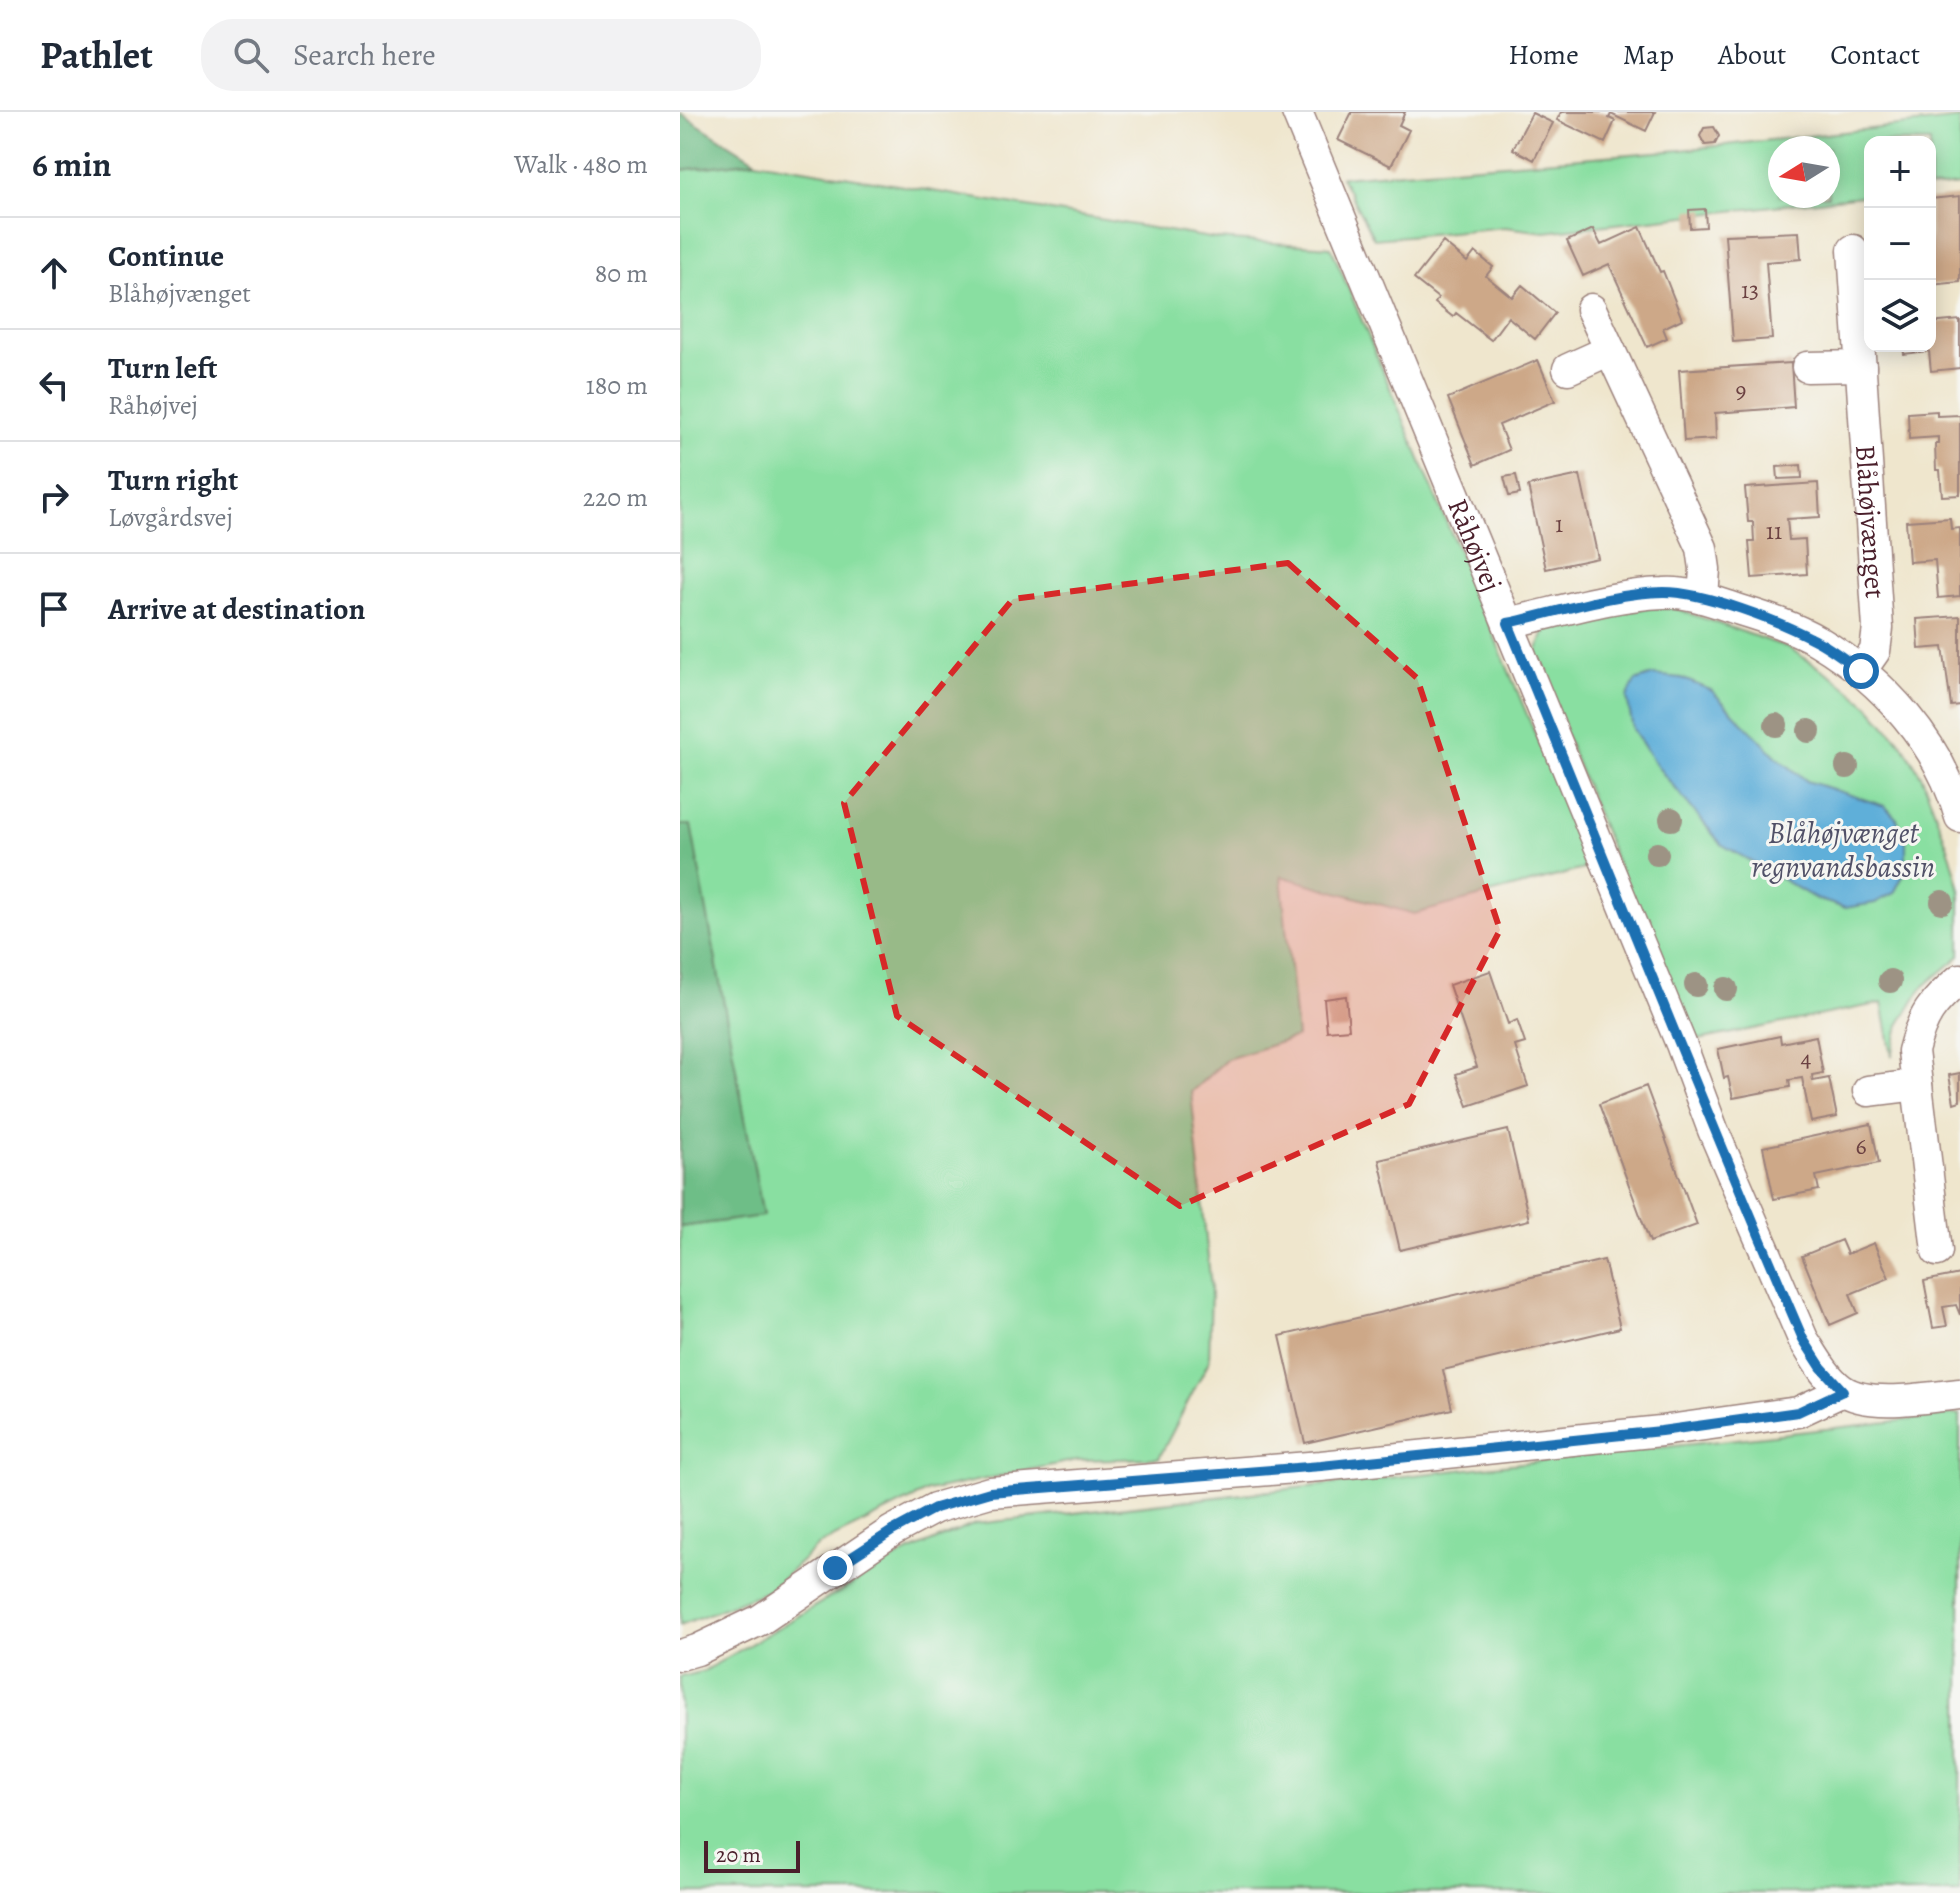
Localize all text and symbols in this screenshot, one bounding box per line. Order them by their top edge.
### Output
search box [201,19,761,91]
text: Pathlet [40,29,153,81]
icon: search [229,33,273,77]
text: Search here [293,35,436,75]
text: Home [1508,36,1579,74]
text: Map [1623,36,1674,74]
text: About [1718,36,1786,74]
text: Contact [1830,36,1920,74]
north arrow [1768,136,1840,208]
map controls [1864,136,1936,352]
button: + [1864,136,1936,208]
text: 6 min [32,141,111,188]
text: Walk · 480 m [514,147,648,182]
button: − [1864,208,1936,280]
text: Continue [108,236,224,276]
icon: ahead [32,251,76,295]
text: 80 m [595,256,648,291]
house number: 13 [1741,274,1759,306]
text: Blåhøjvænget [108,276,251,311]
button: layers [1864,280,1936,352]
text: Turn left [108,348,217,388]
icon: left [32,363,76,407]
text: 180 m [586,368,648,403]
house number: 9 [1736,374,1746,406]
text: Råhøjvej [108,388,198,423]
street label: Blåhøjvænget [1846,443,1894,600]
text: Turn right [108,460,238,500]
icon: right [32,475,76,519]
text: 220 m [583,480,648,515]
street label: Råhøjvej [1438,493,1510,597]
text: Løvgårdsvej [108,500,233,535]
house number: 1 [1555,508,1563,540]
house number: 11 [1766,515,1782,547]
icon: arrive [32,587,76,631]
text: Arrive at destination [108,589,365,629]
route start [1843,653,1879,689]
water label: Blåhøjvænget regnvandsbassin [1751,813,1935,887]
house number: 4 [1801,1042,1812,1074]
house number: 6 [1855,1130,1867,1162]
route end [817,1550,853,1586]
scale bar [704,1837,800,1873]
text: 20 m [716,1840,761,1870]

